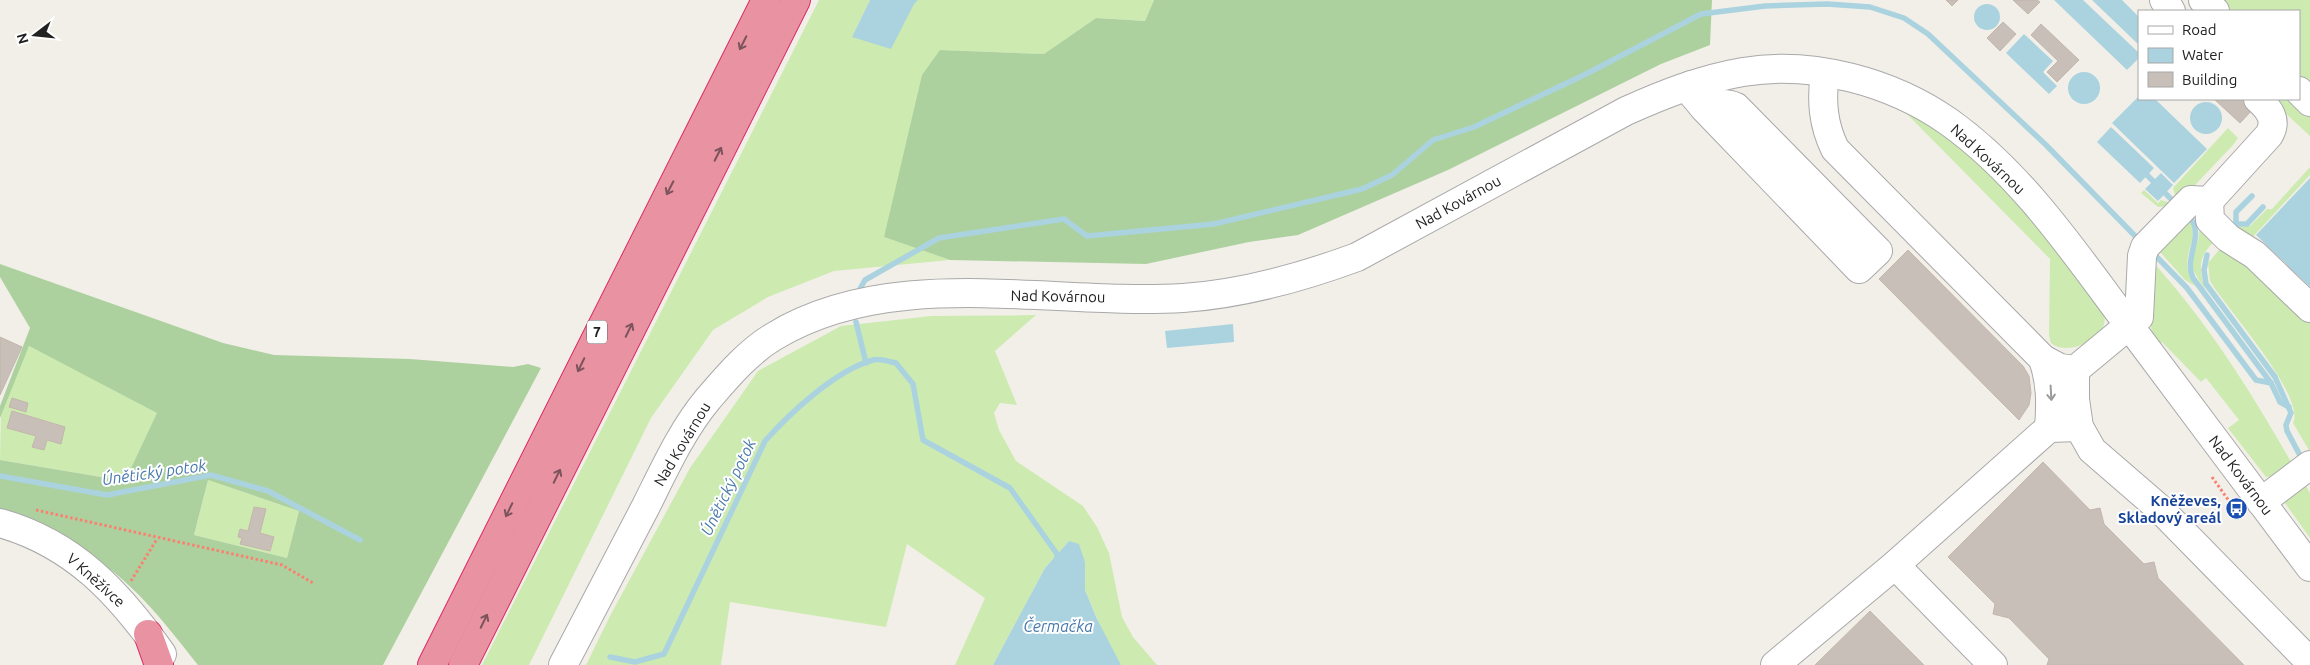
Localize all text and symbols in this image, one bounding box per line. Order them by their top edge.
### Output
north arrow [10,10,60,60]
legend [2138,10,2300,100]
text: Road [2182,21,2217,38]
text: N [13,31,32,46]
one-way arrow [738,36,748,51]
text: Water [2182,46,2223,63]
text: Building [2182,71,2237,88]
street label: Nad Kovárnou [1947,120,2029,198]
one-way arrow [714,147,723,162]
street label: Nad Kovárnou [1412,172,1504,232]
one-way arrow [665,181,675,196]
street label: Nad Kovárnou [1010,287,1106,305]
road number: 7 [587,321,607,344]
one-way arrow [625,323,634,338]
one-way arrow [576,357,585,372]
one-way arrow [2046,385,2055,401]
street label: Nad Kovárnou [650,399,714,489]
street label: Nad Kovárnou [2206,432,2276,518]
water label: Únětický potok [695,434,759,538]
water label: Únětický potok [100,454,208,488]
one-way arrow [552,469,562,484]
place label: Kněževes, Skladový areál [2118,492,2221,526]
bus stop icon: Kněževes, Skladový areál [2225,497,2249,521]
one-way arrow [504,502,513,517]
street label: V Kněžívce [64,550,128,610]
one-way arrow [480,614,489,629]
water label: Čermačka [1023,616,1093,635]

